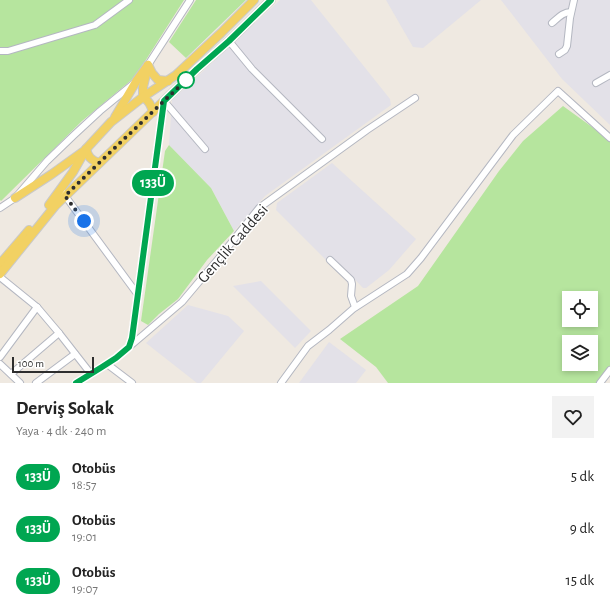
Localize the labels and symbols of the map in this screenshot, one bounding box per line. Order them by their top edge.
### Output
unlabelled marker [177,71,195,89]
line badge: 133Ü [125,170,181,196]
street label: Gençlik Caddesi [194,201,271,286]
your location [74,211,94,231]
scale bar [12,355,94,374]

